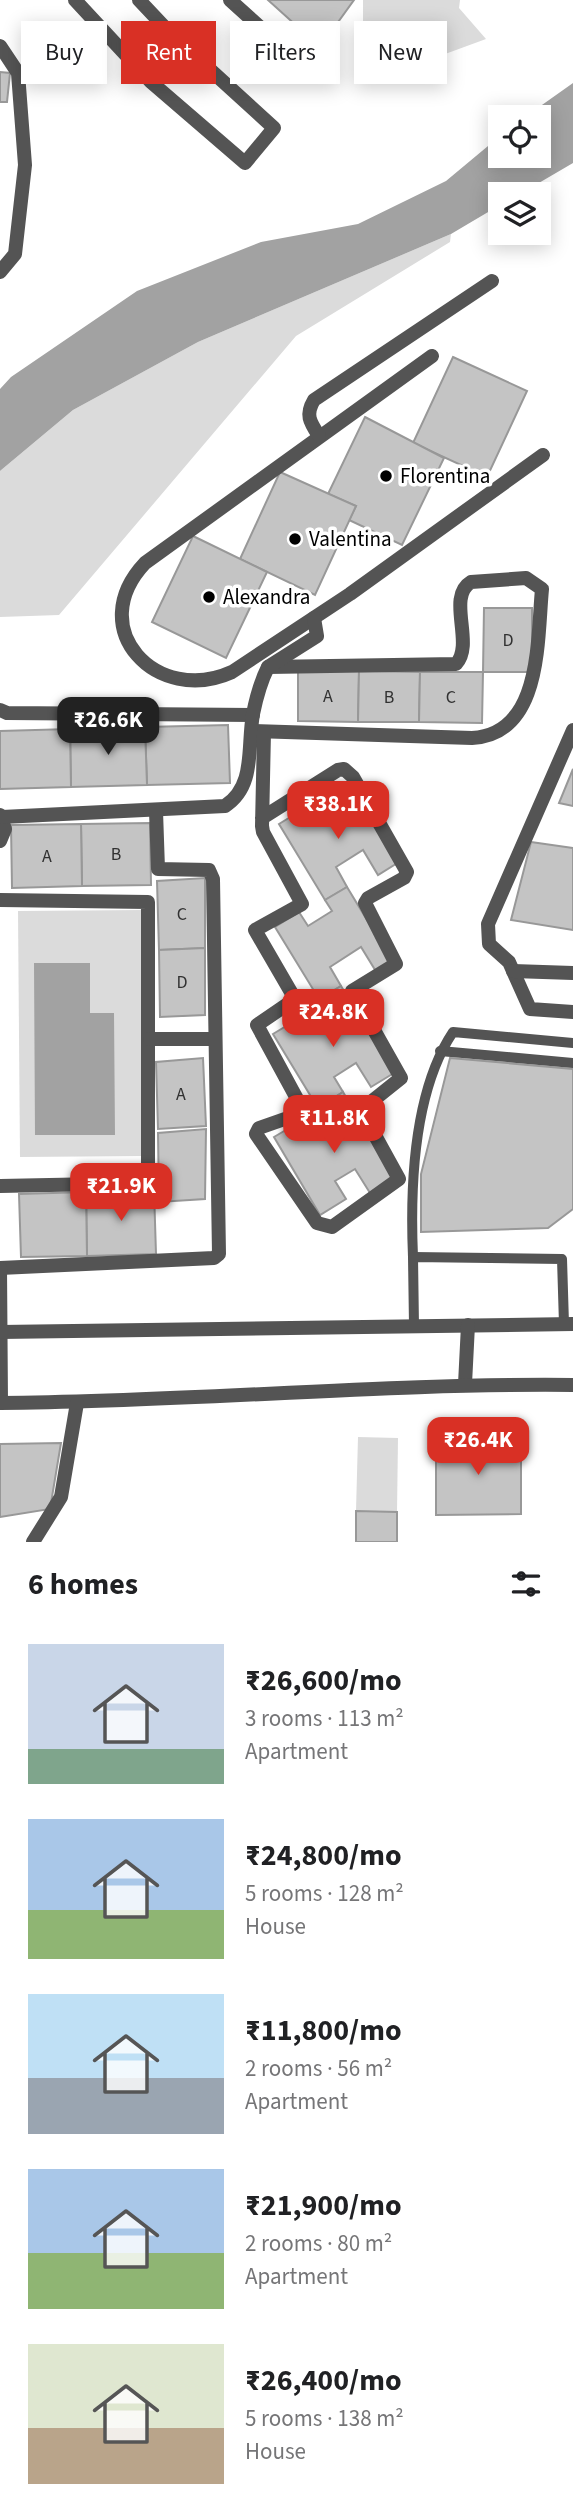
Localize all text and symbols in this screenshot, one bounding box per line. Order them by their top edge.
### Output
chip: Buy [21,21,107,84]
chip: Rent [121,21,216,84]
chip: Filters [230,21,340,84]
chip: New [354,21,447,84]
map controls [488,105,551,245]
button: locate [488,105,551,168]
button: layers [488,182,551,245]
place label: Florentina [400,461,490,491]
marker: Florentina [378,468,394,484]
place label: Valentina [309,524,392,554]
marker: Valentina [287,531,303,547]
place label: Alexandra [223,582,310,612]
marker: Alexandra [201,589,217,605]
house number: D [502,628,514,653]
house number: A [323,684,333,709]
house number: B [384,685,394,710]
house number: C [446,685,456,710]
pin: ₹26.6K [51,698,165,757]
text: ₹26.6K [73,703,143,736]
pin: ₹38.1K [281,782,395,841]
text: ₹38.1K [303,787,373,820]
house number: B [111,842,121,867]
house number: A [42,844,52,869]
house number: C [177,902,187,927]
house number: D [176,970,188,995]
pin: ₹24.8K [276,990,390,1049]
text: ₹24.8K [298,995,368,1028]
house number: A [176,1082,186,1107]
pin: ₹11.8K [277,1096,391,1155]
text: ₹11.8K [299,1101,369,1134]
pin: ₹21.9K [64,1164,178,1223]
text: ₹21.9K [86,1169,156,1202]
pin: ₹26.4K [421,1418,535,1477]
text: ₹26.4K [443,1423,513,1456]
text: 6 homes [28,1563,138,1606]
icon: filters [507,1565,545,1603]
text: ₹26,600/mo [245,1659,402,1702]
icon: home [84,1672,168,1756]
text: 3 rooms · 113 m² [245,1702,404,1735]
text: Apartment [245,1735,348,1768]
text: ₹24,800/mo [245,1834,402,1877]
icon: home [84,1847,168,1931]
text: 5 rooms · 128 m² [245,1877,404,1910]
text: House [245,1910,306,1943]
text: ₹11,800/mo [245,2009,402,2052]
icon: home [84,2022,168,2106]
text: 2 rooms · 56 m² [245,2052,392,2085]
text: Apartment [245,2085,348,2118]
text: ₹21,900/mo [245,2184,402,2227]
icon: home [84,2197,168,2281]
text: 2 rooms · 80 m² [245,2227,392,2260]
text: Apartment [245,2260,348,2293]
text: ₹26,400/mo [245,2359,402,2402]
icon: home [84,2372,168,2456]
text: 5 rooms · 138 m² [245,2402,404,2435]
text: House [245,2435,306,2468]

